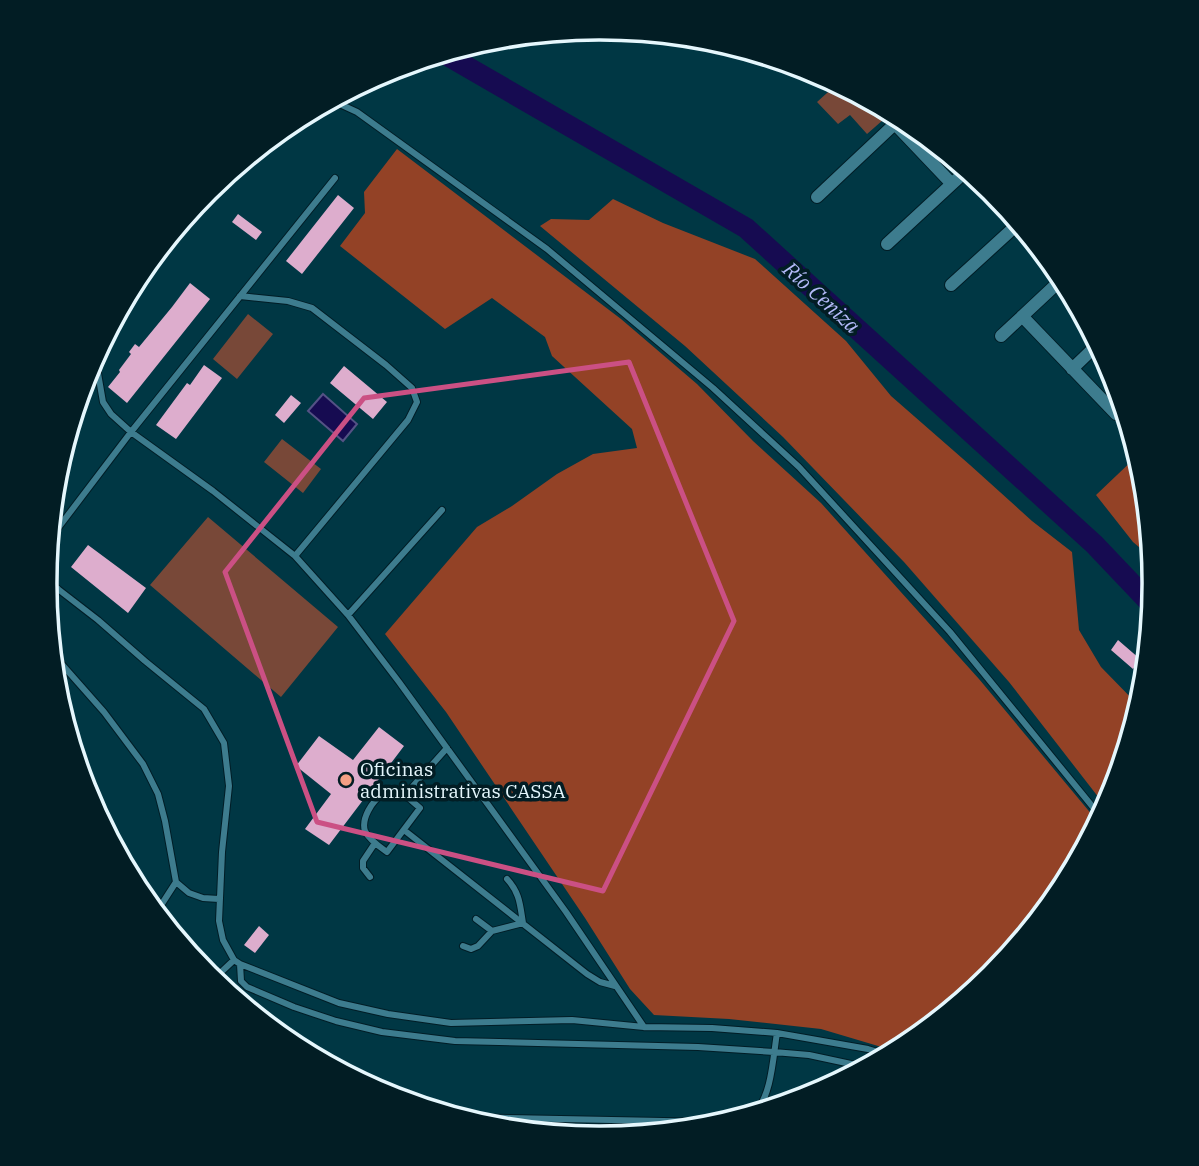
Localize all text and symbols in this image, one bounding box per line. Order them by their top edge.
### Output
water label: Río Ceniza [777,254,867,339]
place label: Oficinas administrativas CASSA [360,757,565,803]
marker: Oficinas administrativas CASSA [338,772,354,788]

